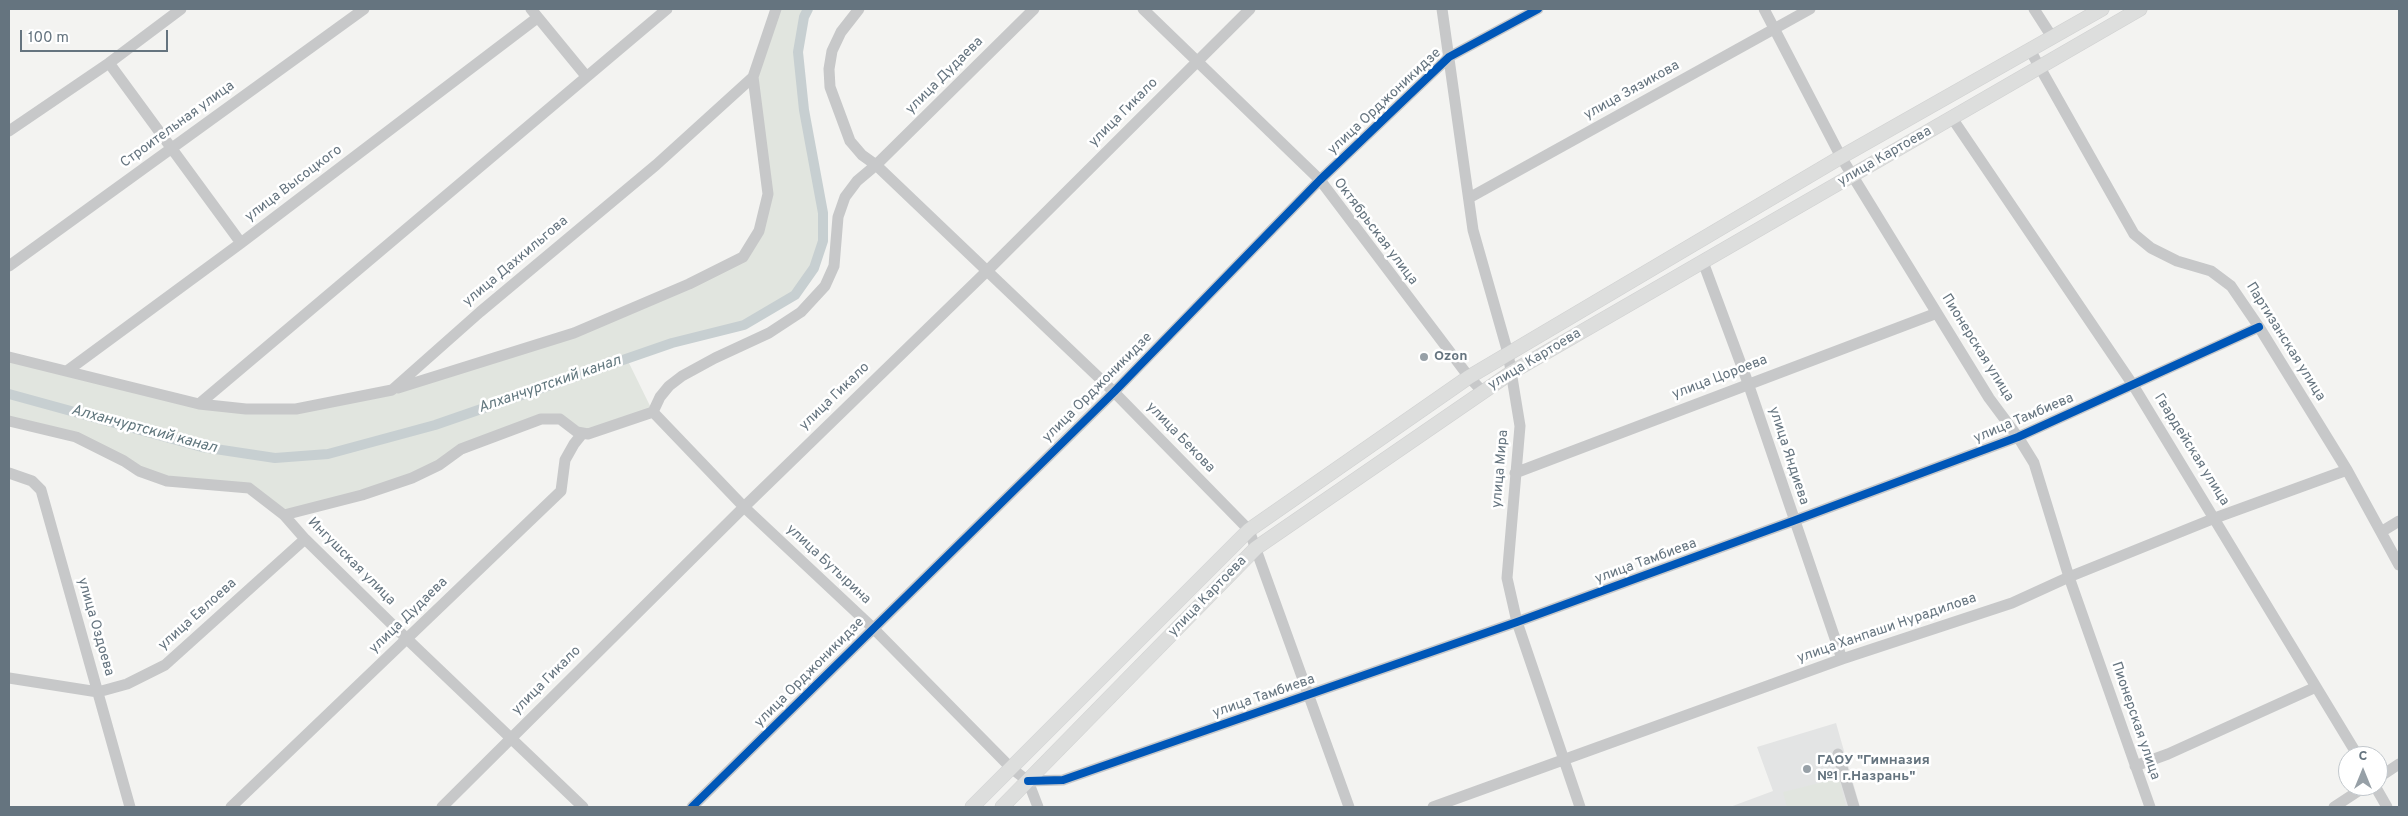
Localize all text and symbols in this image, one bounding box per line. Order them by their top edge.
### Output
scale bar [22,20,170,52]
text: 100 m [28,29,69,48]
street label: улица Дудаева [903,34,987,118]
street label: улица Орджоникидзе [1325,45,1445,159]
street label: улица Зязикова [1581,58,1683,124]
street label: улица Гикало [1086,75,1162,151]
street label: Строительная улица [118,78,238,172]
street label: улица Картоева [1835,123,1935,191]
street label: улица Высоцкого [242,142,346,226]
street label: Октябрьская улица [1329,175,1421,289]
street label: улица Дахкильгова [460,213,572,311]
street label: Партизанская улица [2242,280,2328,404]
street label: Пионерская улица [1937,291,2017,405]
street label: улица Картоева [1486,326,1584,394]
street label: улица Орджоникидзе [1040,330,1156,446]
place label: Ozon [1434,349,1467,365]
marker: Ozon [1418,351,1430,363]
water label: Алханчуртский канал [476,352,624,418]
street label: улица Цороева [1670,352,1770,404]
street label: улица Гикало [797,359,873,435]
street label: улица Тамбиева [1971,390,2077,448]
street label: Гвардейская улица [2150,391,2232,509]
street label: улица Бекова [1142,399,1218,477]
water label: Алханчуртский канал [69,402,219,458]
street label: улица Яндиева [1764,405,1812,507]
street label: улица Мира [1489,429,1513,509]
street label: Ингушская улица [304,515,398,609]
street label: улица Бутырина [782,522,874,608]
street label: улица Тамбиева [1593,536,1699,588]
street label: улица Картоева [1165,553,1251,641]
street label: улица Дудаева [366,574,452,658]
street label: улица Оздоева [73,576,117,678]
street label: улица Евлоева [155,576,241,654]
street label: улица Ханпаши Нурадилова [1795,590,1979,668]
street label: улица Орджоникидзе [752,615,868,731]
street label: улица Гикало [509,643,585,719]
street label: Пионерская улица [2107,660,2163,782]
street label: улица Тамбиева [1211,672,1317,722]
north arrow [2338,746,2388,796]
text: С [2359,748,2367,765]
place label: ГАОУ "Гимназия №1 г.Назрань" [1817,753,1930,786]
marker: ГАОУ "Гимназия №1 г.Назрань" [1801,763,1813,775]

